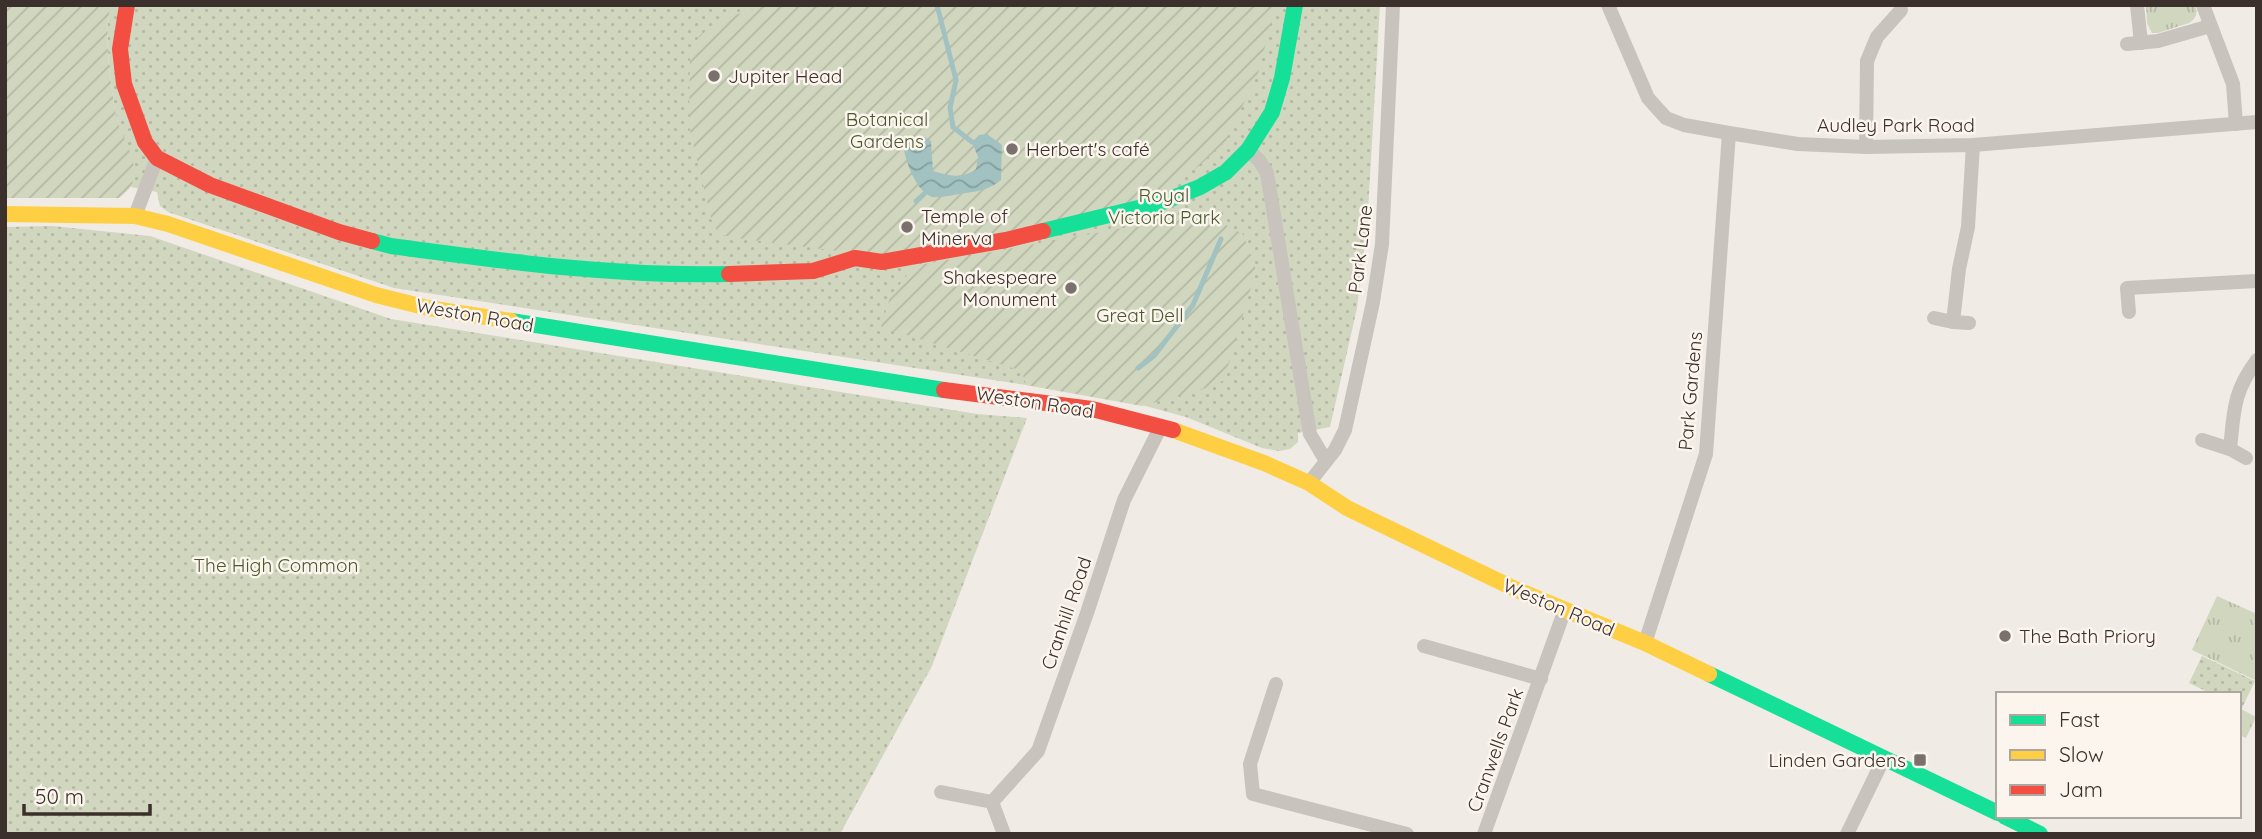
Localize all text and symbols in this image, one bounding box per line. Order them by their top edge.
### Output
place label: Jupiter Head [728,64,842,88]
marker: Jupiter Head [706,68,722,84]
park label: Botanical Gardens [846,107,928,153]
street label: Audley Park Road [1817,113,1975,137]
place label: Herbert's café [1026,137,1150,161]
marker: Herbert's café [1004,141,1020,157]
park label: Royal Victoria Park [1108,183,1220,229]
street label: Park Lane [1343,203,1377,295]
place label: Temple of Minerva [921,204,1008,250]
marker: Temple of Minerva [899,219,915,235]
place label: Shakespeare Monument [943,265,1057,311]
marker: Shakespeare Monument [1063,280,1079,296]
street label: Weston Road [414,293,536,337]
park label: Great Dell [1096,303,1184,327]
street label: Park Gardens [1673,330,1707,452]
street label: Weston Road [974,381,1096,423]
park label: The High Common [194,553,358,577]
street label: Cranhill Road [1035,553,1097,673]
street label: Weston Road [1500,573,1618,641]
place label: The Bath Priory [2019,624,2156,648]
marker: The Bath Priory [1997,628,2013,644]
street label: Cranwells Park [1461,685,1529,815]
legend [1996,692,2241,818]
text: Fast [2059,706,2100,732]
text: Slow [2059,741,2104,767]
place label: Linden Gardens [1768,748,1906,772]
marker: Linden Gardens [1912,752,1928,768]
scale bar [24,772,150,816]
text: Jam [2059,776,2103,802]
text: 50 m [35,783,84,809]

